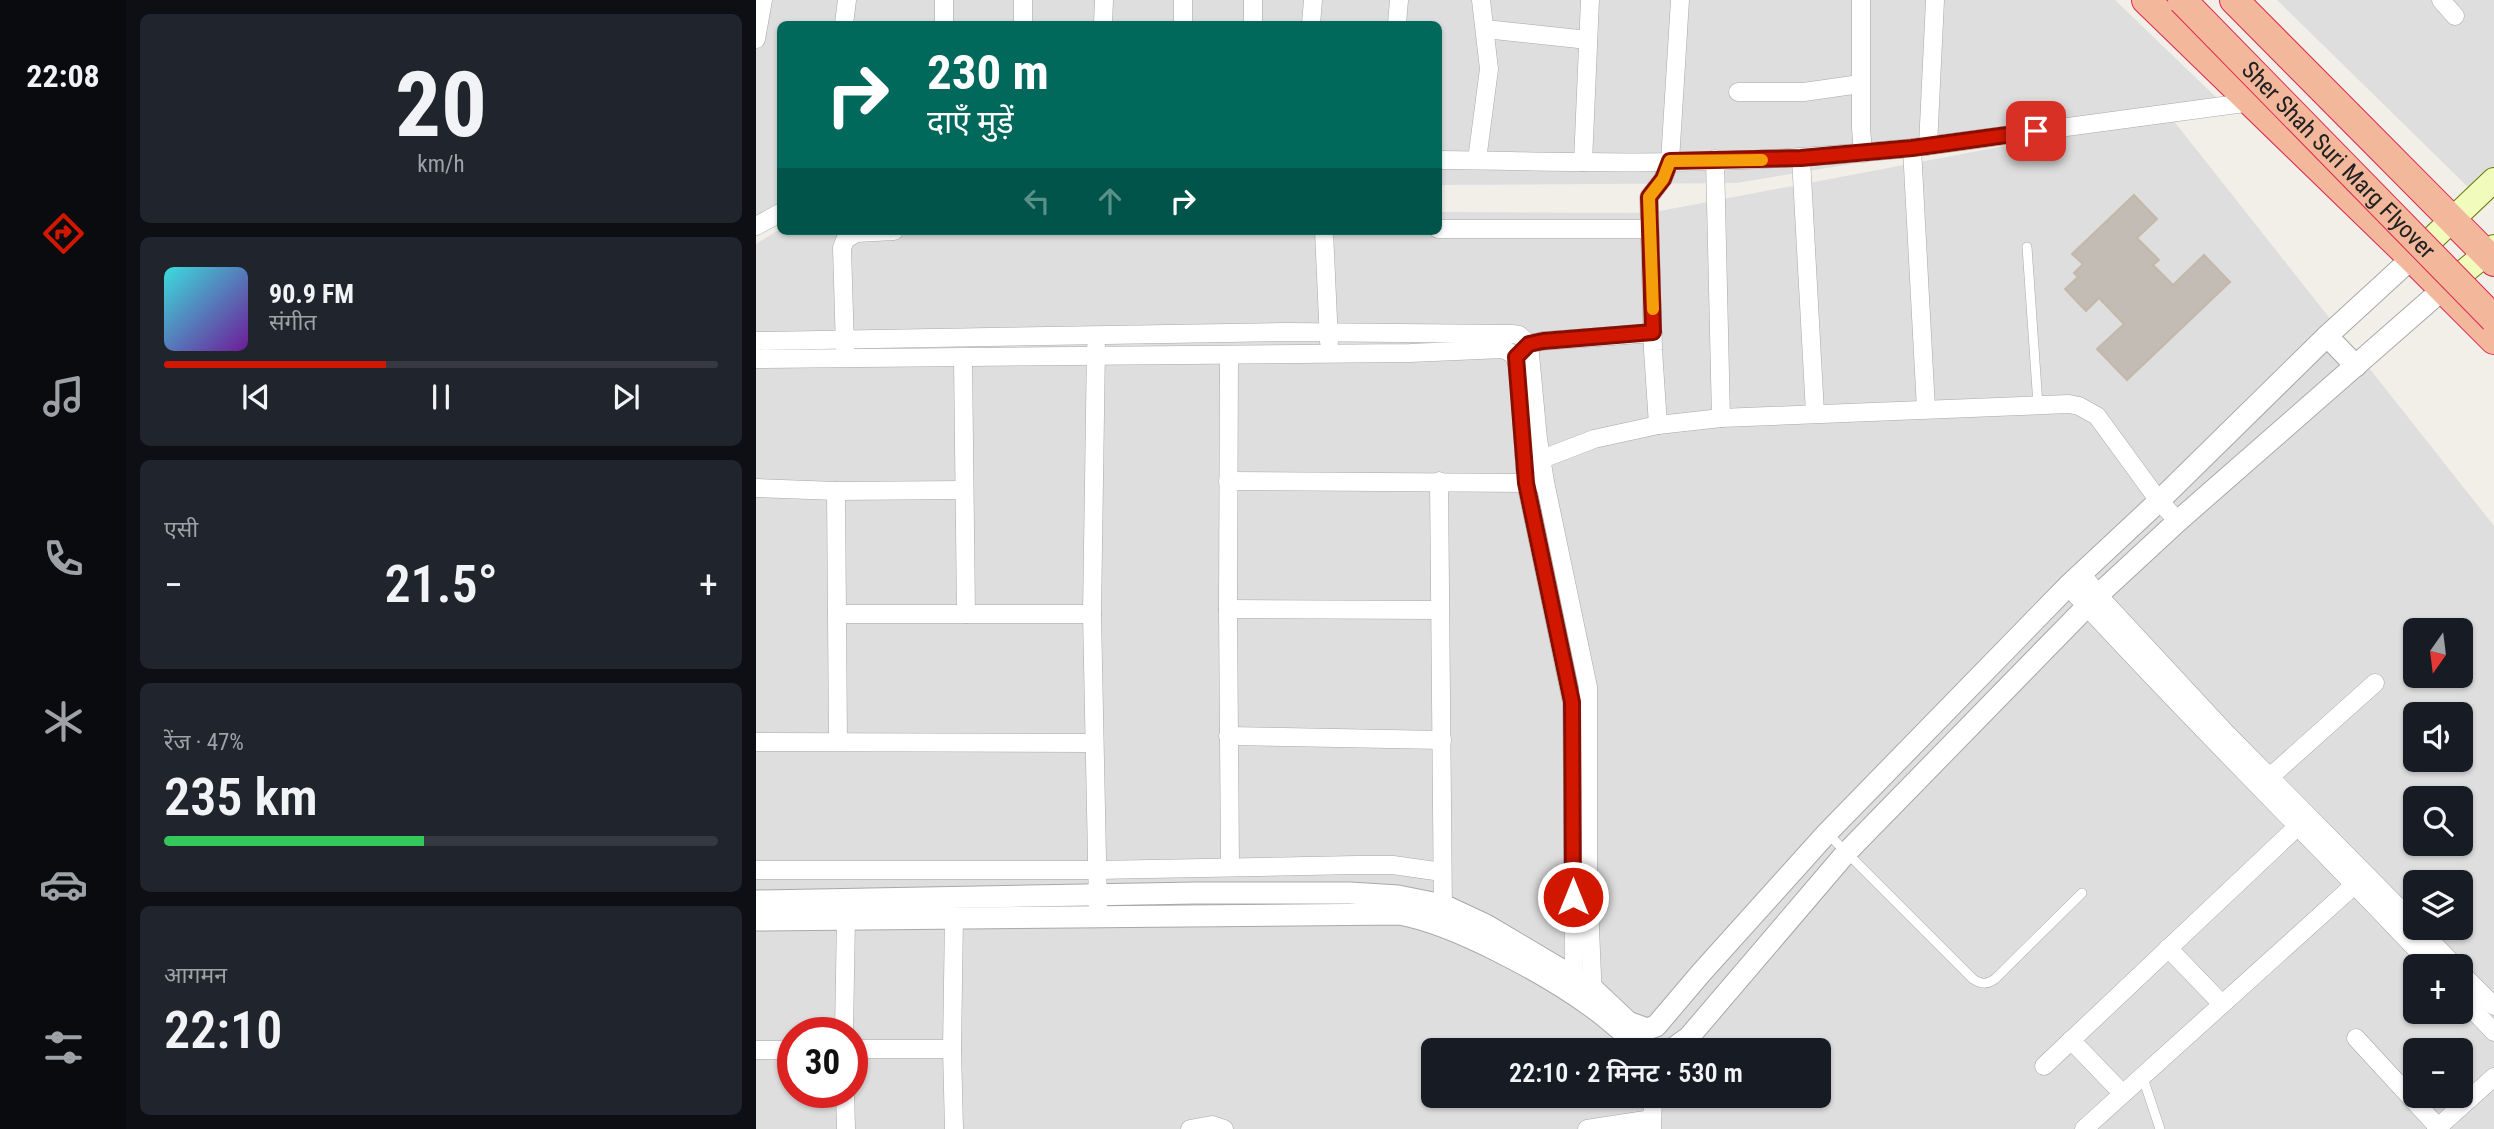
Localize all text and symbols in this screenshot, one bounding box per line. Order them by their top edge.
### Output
text: 230 m [927,44,1049,101]
icon: right [812,49,903,140]
text: 20 [395,52,487,158]
street label: Sher Shah Suri Marg Flyover [2236,56,2441,265]
text: 22:08 [26,57,100,95]
pin [2006,101,2066,161]
text: दाएँ मुड़ें [927,103,1014,141]
icon: arrive [2017,112,2055,150]
text: km/h [417,151,465,178]
icon: left [1018,182,1056,220]
icon: ahead [1091,182,1129,220]
icon: right [1164,182,1202,220]
icon: directions [39,209,88,258]
text: 90.9 FM [269,279,354,309]
text: संगीत [269,309,317,336]
icon: music [39,372,88,421]
icon: previous [237,378,275,416]
icon: pause [422,378,460,416]
icon: next [607,378,645,416]
text: एसी [164,516,198,543]
icon: phone [39,534,88,583]
text: 21.5° [384,554,498,615]
text: − [164,563,183,607]
text: + [699,563,718,607]
north arrow [2403,618,2473,688]
map controls [2403,618,2473,1108]
icon: climate [39,697,88,746]
button: sound [2403,702,2473,772]
text: रेंज · 47% [164,729,244,756]
text: 235 km [164,767,318,828]
button: search [2403,786,2473,856]
icon: car [39,860,88,909]
position arrow [1536,860,1610,934]
button: layers [2403,870,2473,940]
button: + [2403,954,2473,1024]
text: आगमन [164,962,227,989]
text: 22:10 [164,1000,282,1061]
speed limit sign: 30 [777,1017,868,1108]
icon: filters [39,1023,88,1072]
button: − [2403,1038,2473,1108]
text: 22:10 · 2 मिनट · 530 m [1509,1058,1743,1088]

